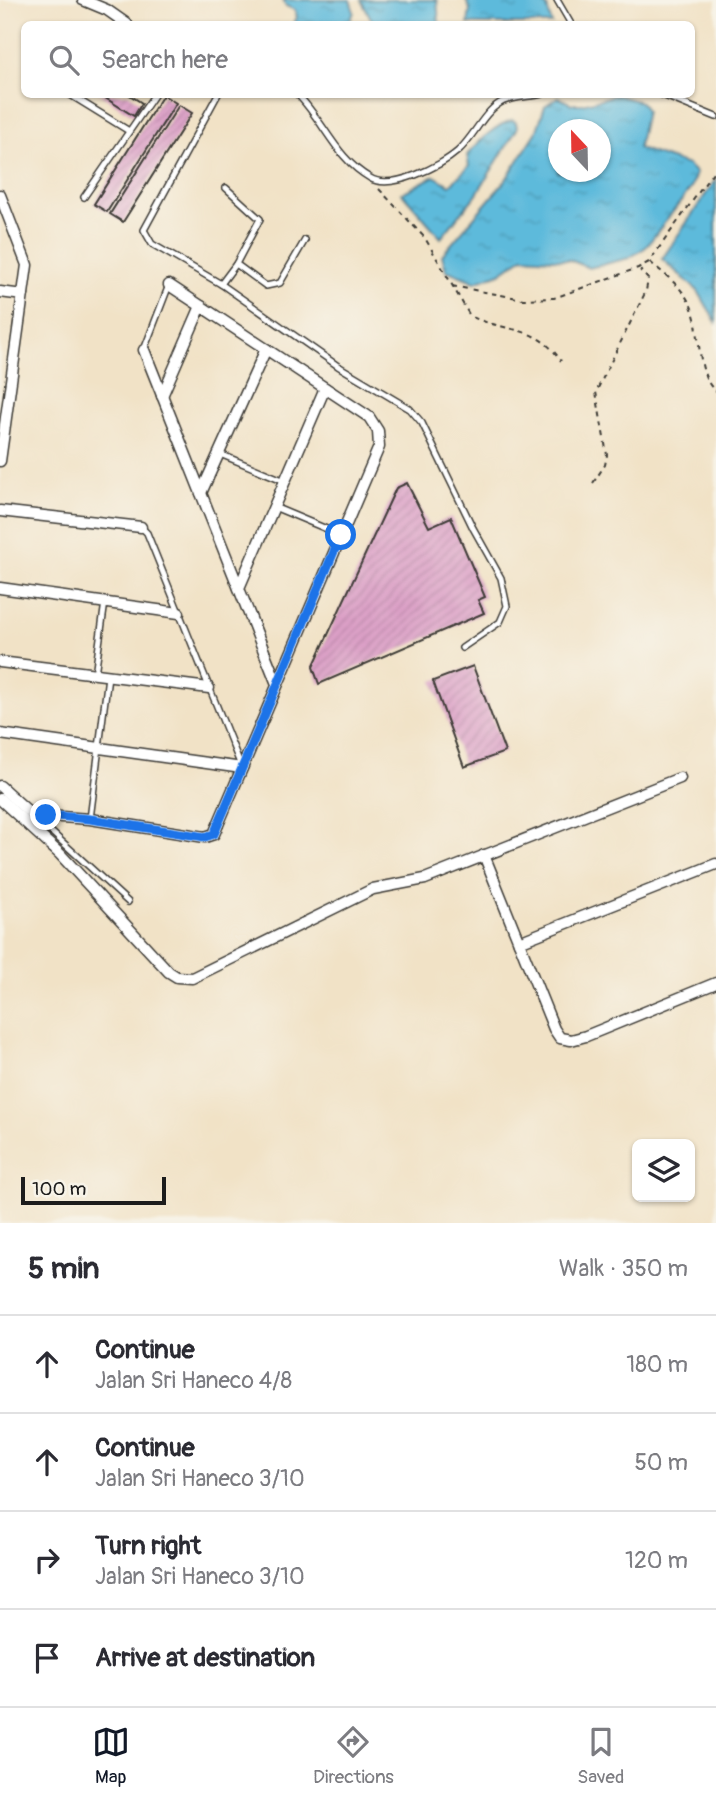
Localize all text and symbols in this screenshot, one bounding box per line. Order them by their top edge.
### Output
search box [21,21,695,98]
icon: search [45,41,83,79]
text: Search here [101,44,228,76]
north arrow [548,119,611,182]
route start [325,519,356,550]
route end [30,799,61,830]
map controls [632,1139,695,1202]
button: layers [632,1139,695,1202]
scale bar [21,1174,166,1206]
text: 100 m [32,1177,86,1201]
text: 5 min [28,1250,99,1287]
text: Walk · 350 m [559,1254,688,1283]
text: Continue [95,1334,195,1366]
icon: ahead [28,1345,66,1383]
text: 180 m [626,1350,688,1379]
text: Jalan Sri Haneco 4/8 [95,1366,292,1395]
text: Continue [95,1432,195,1464]
icon: ahead [28,1443,66,1481]
text: 50 m [634,1448,688,1477]
text: Jalan Sri Haneco 3/10 [95,1464,305,1493]
text: Turn right [95,1530,201,1562]
icon: right [28,1541,66,1579]
text: 120 m [625,1546,688,1575]
text: Jalan Sri Haneco 3/10 [95,1562,305,1591]
icon: arrive [28,1639,66,1677]
text: Arrive at destination [95,1642,315,1674]
tab: Map [92,1723,130,1789]
tab: Directions [313,1723,394,1789]
tab: Saved [577,1723,624,1789]

